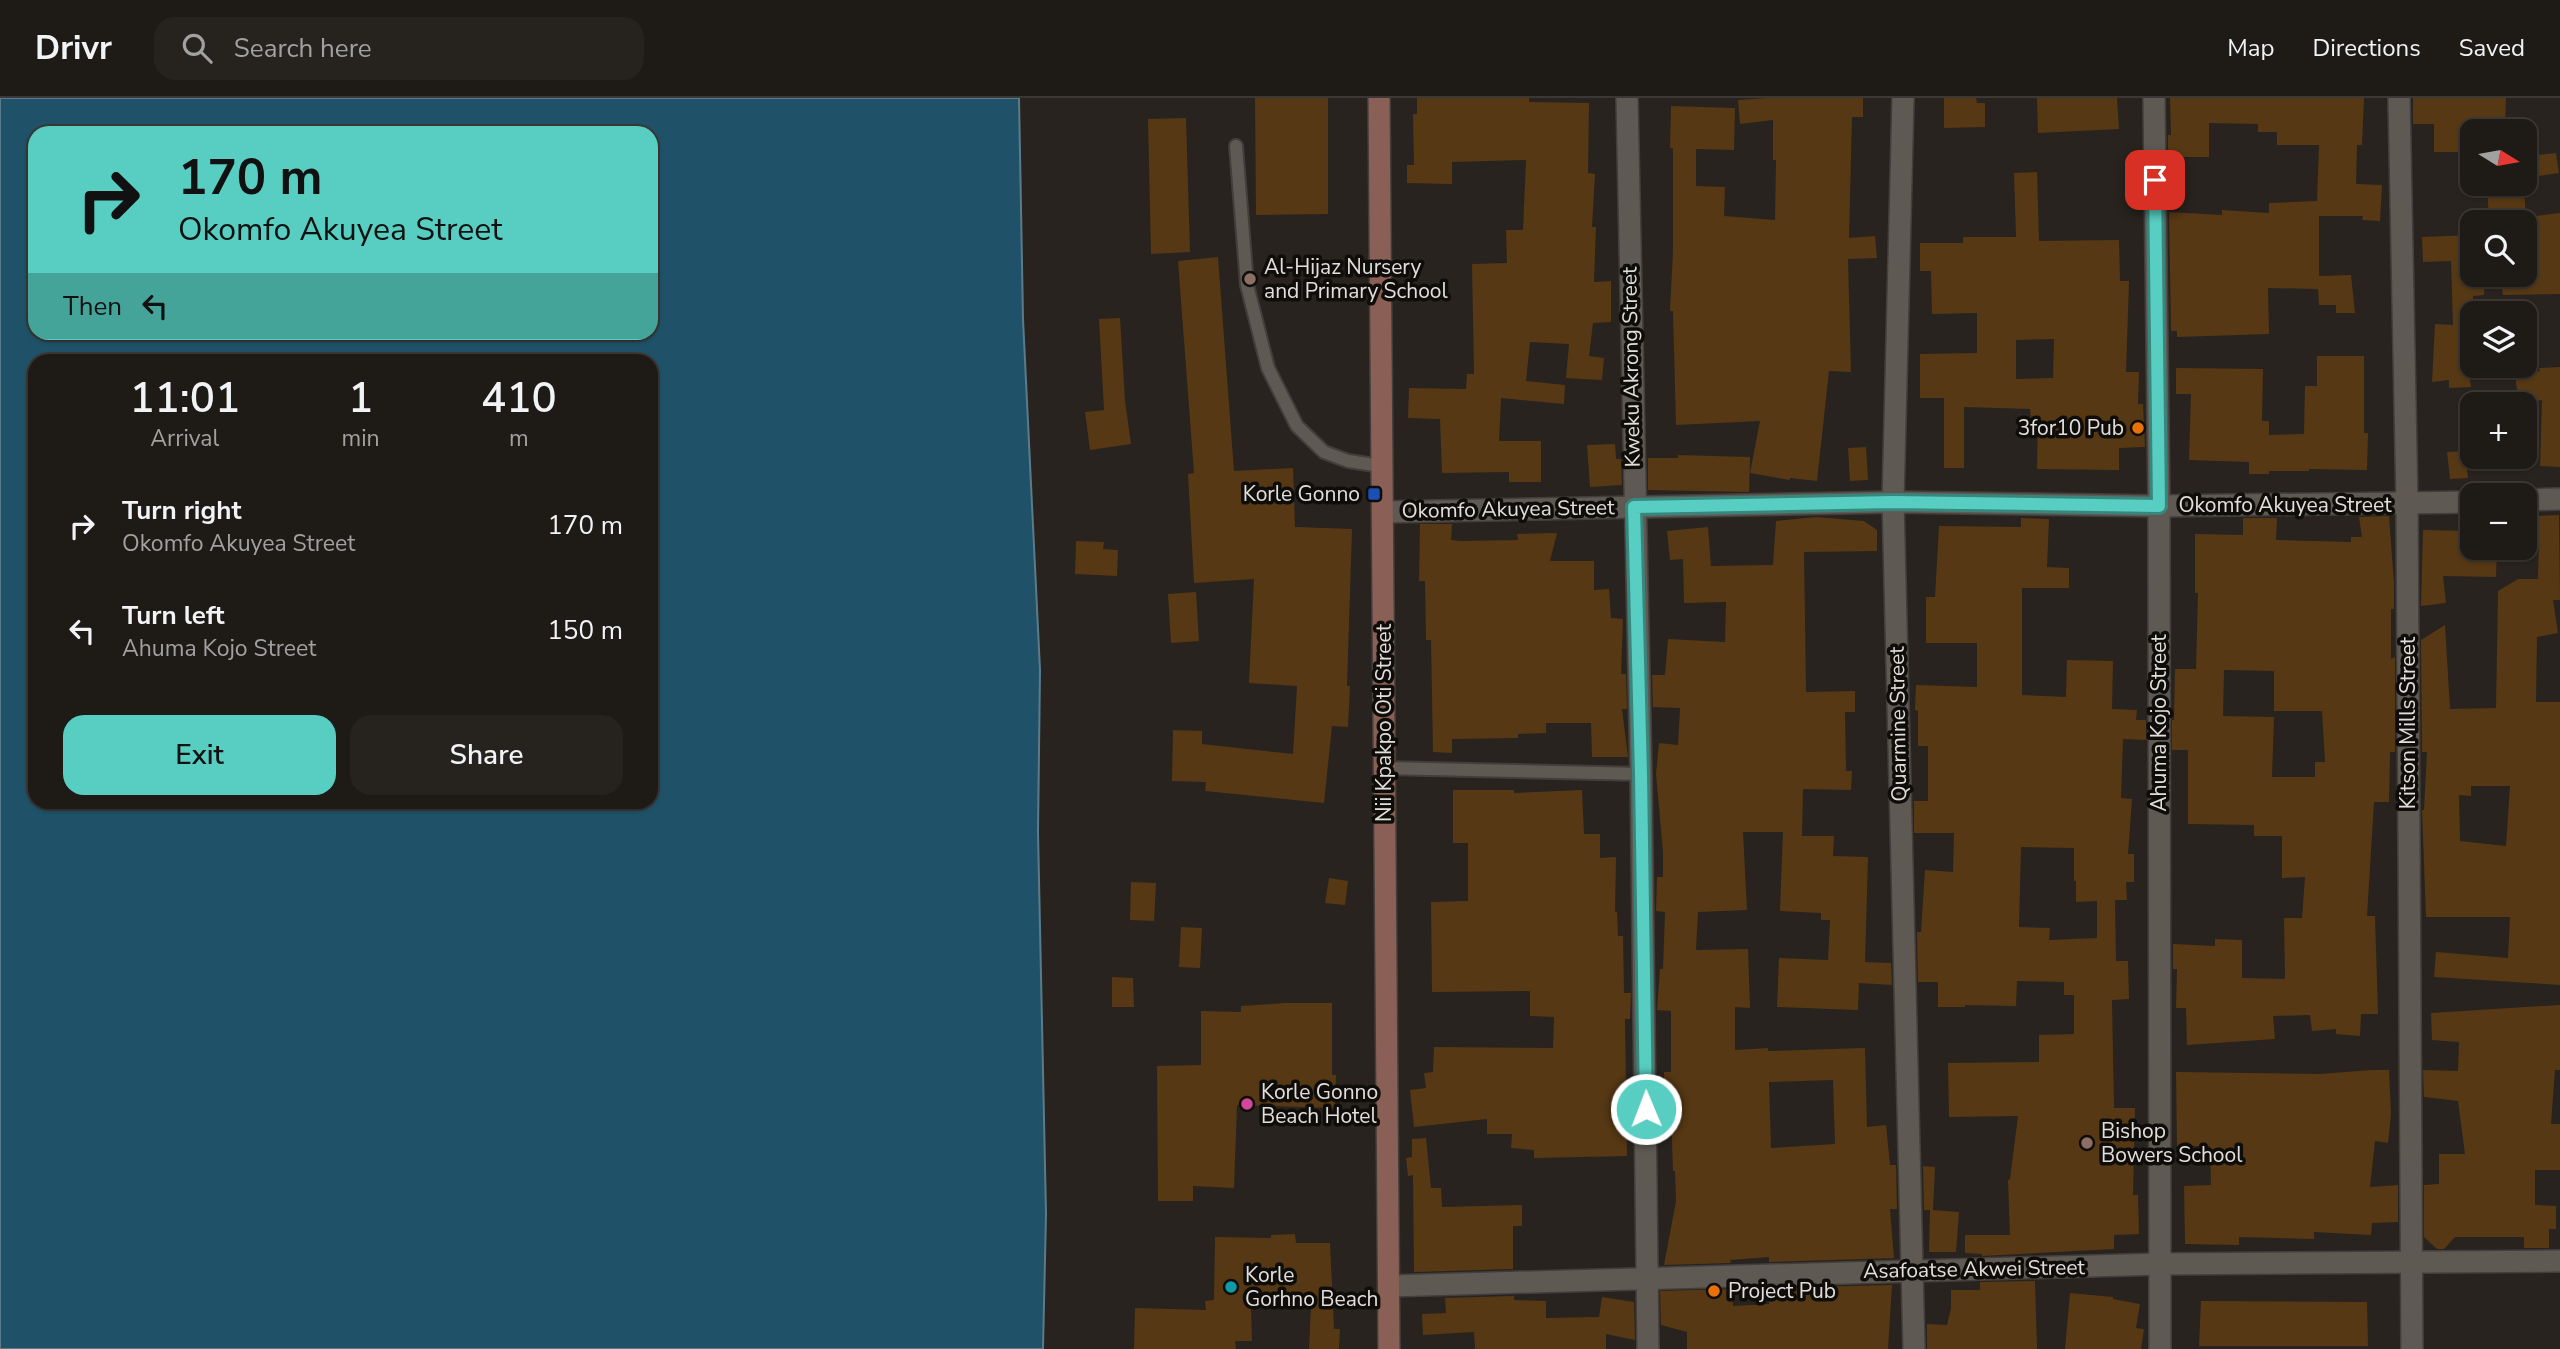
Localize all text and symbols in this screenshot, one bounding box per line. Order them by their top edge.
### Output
search box [154,17,644,80]
text: Drivr [35,26,112,71]
icon: search [178,29,216,67]
text: Search here [234,31,372,66]
text: Map [2227,32,2274,64]
text: Directions [2312,32,2421,64]
text: Saved [2459,32,2525,64]
north arrow [2460,119,2538,196]
map controls [2460,119,2537,560]
text: 170 m [178,144,322,211]
pin [2125,150,2185,210]
icon: right [63,154,154,245]
icon: arrive [2136,161,2174,199]
text: Okomfo Akuyea Street [178,208,503,251]
button: search [2460,210,2537,287]
place label: Al-Hijaz Nursery and Primary School [1264,253,1449,305]
street label: Kweku Akrong Street [1615,266,1647,468]
marker: Al-Hijaz Nursery and Primary School [1242,271,1258,287]
icon: left [136,287,174,325]
text: Then [63,289,122,324]
button: layers [2460,301,2537,378]
text: 11:01 [129,370,240,427]
text: 1 [348,370,373,427]
text: 410 [481,370,557,427]
button: + [2460,392,2537,469]
place label: 3for10 Pub [2018,414,2124,442]
marker: 3for10 Pub [2130,420,2146,436]
text: Arrival [150,423,219,454]
text: min [342,423,380,454]
text: m [509,423,529,454]
place label: Korle Gonno [1243,480,1360,508]
button: − [2460,483,2537,560]
marker: Korle Gonno [1366,486,1382,502]
street label: Okomfo Akuyea Street [2179,491,2392,519]
text: Turn right [122,493,241,528]
street label: Okomfo Akuyea Street [1401,493,1615,525]
icon: right [63,507,101,545]
text: 170 m [547,508,623,543]
text: Okomfo Akuyea Street [122,528,355,559]
text: Turn left [122,598,225,633]
icon: left [63,612,101,650]
text: 150 m [547,613,623,648]
street label: Nii Kpakpo Oti Street [1370,623,1398,822]
text: Ahuma Kojo Street [122,633,316,664]
street label: Ahuma Kojo Street [2145,634,2173,812]
street label: Kitson Mills Street [2394,636,2422,809]
street label: Quarmine Street [1883,646,1913,802]
button: Exit [63,715,336,795]
button: Share [350,715,623,795]
position arrow [1609,1072,1683,1146]
place label: Korle Gonno Beach Hotel [1261,1078,1378,1130]
marker: Korle Gonno Beach Hotel [1239,1096,1255,1112]
place label: Bishop Bowers School [2101,1117,2243,1169]
marker: Bishop Bowers School [2079,1135,2095,1151]
street label: Asafoatse Akwei Street [1863,1253,2086,1285]
place label: Korle Gorhno Beach [1245,1261,1379,1313]
place label: Project Pub [1728,1277,1836,1305]
marker: Korle Gorhno Beach [1223,1279,1239,1295]
marker: Project Pub [1706,1283,1722,1299]

